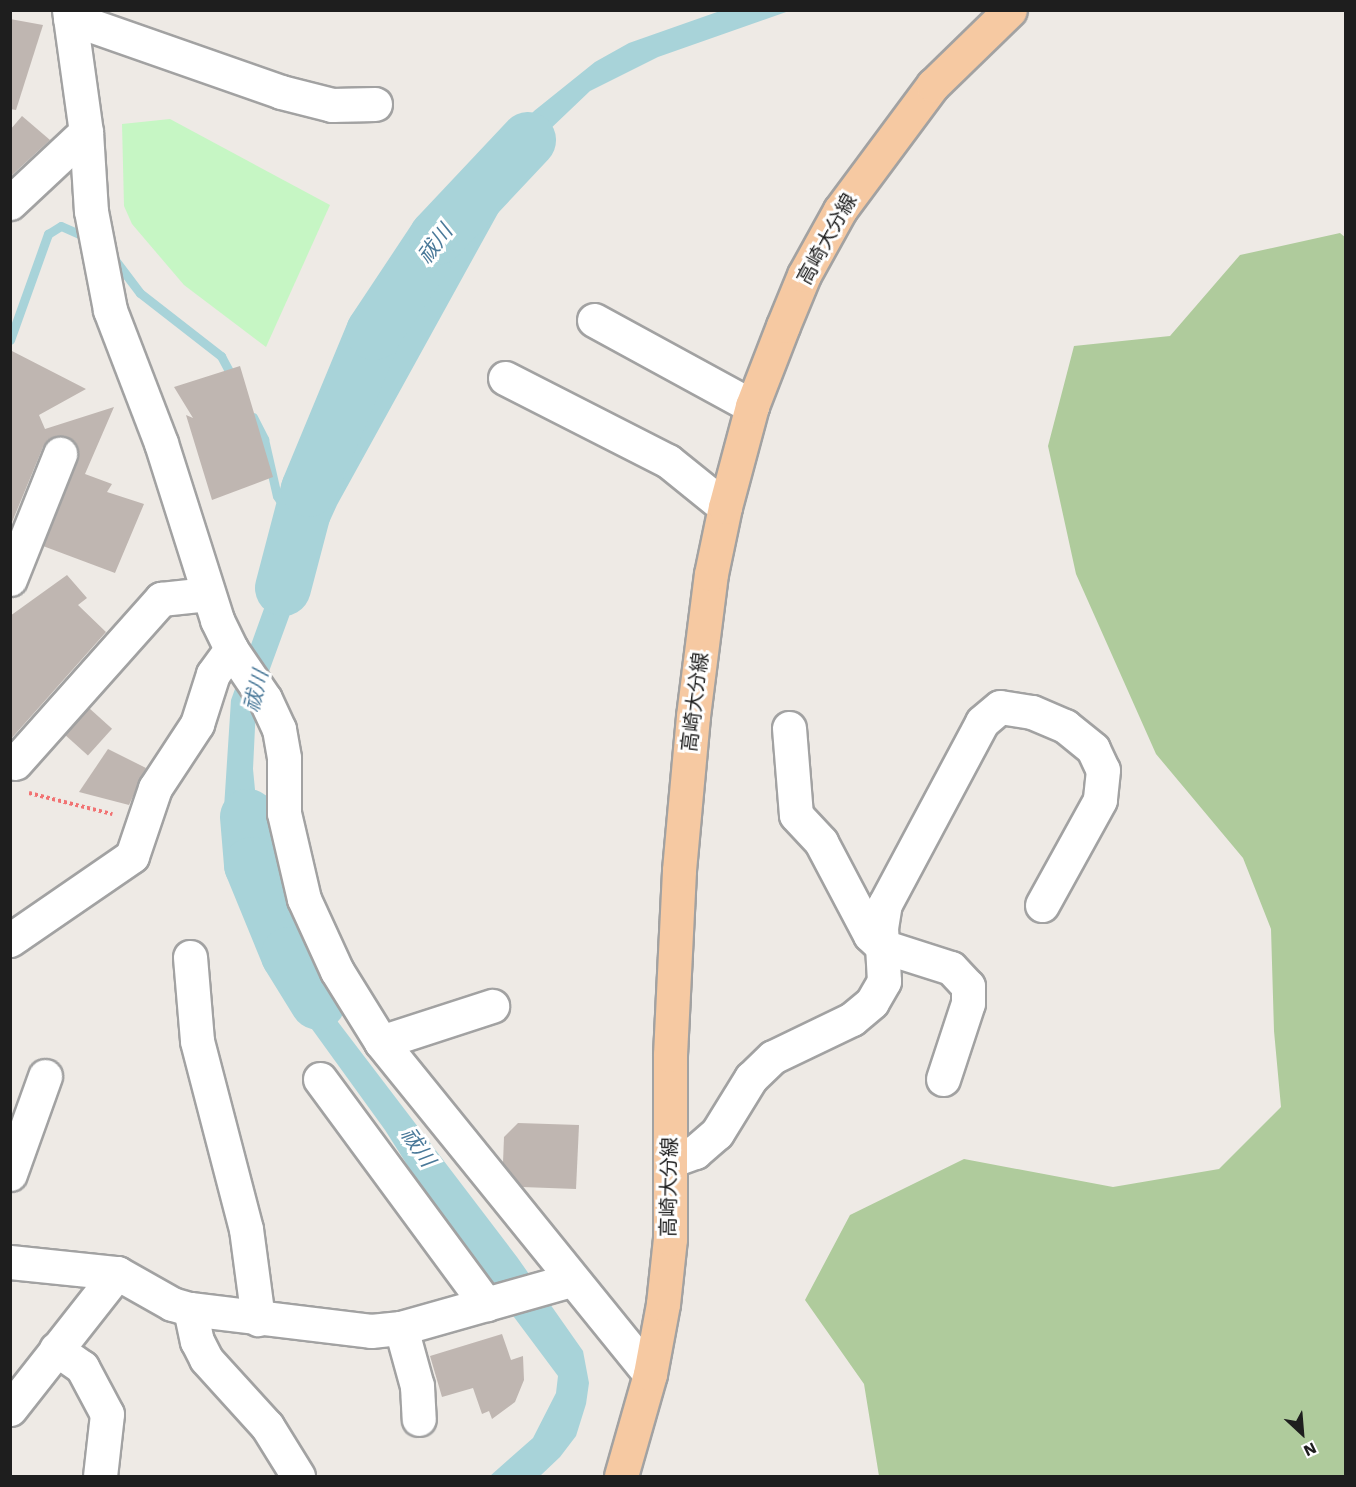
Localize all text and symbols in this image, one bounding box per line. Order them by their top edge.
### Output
street label: 高崎大分線 [792,189,862,289]
water label: 祓川 [412,220,458,268]
street label: 高崎大分線 [677,651,713,753]
water label: 祓川 [239,668,273,714]
water label: 祓川 [396,1123,440,1171]
street label: 高崎大分線 [656,1137,682,1237]
north arrow [1272,1403,1332,1463]
text: N [1301,1438,1320,1461]

